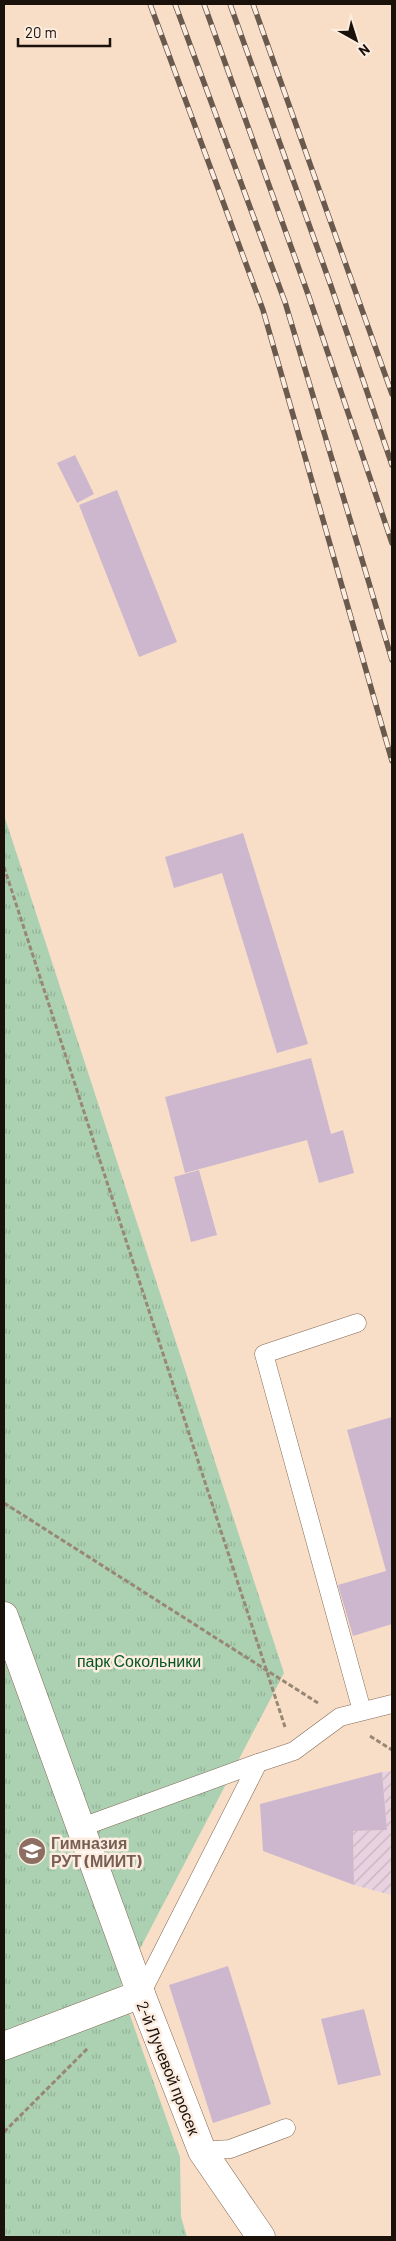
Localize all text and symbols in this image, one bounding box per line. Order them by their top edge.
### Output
scale bar [18,15,110,47]
north arrow [331,15,381,65]
text: 20 m [25,23,57,41]
text: N [356,41,373,60]
park label: парк Сокольники [77,1651,201,1670]
place label: Гимназия РУТ (МИИТ) [51,1833,142,1870]
school or university icon: Гимназия РУТ (МИИТ) [17,1836,47,1866]
street label: 2-й Лучевой просек [133,1998,205,2139]

